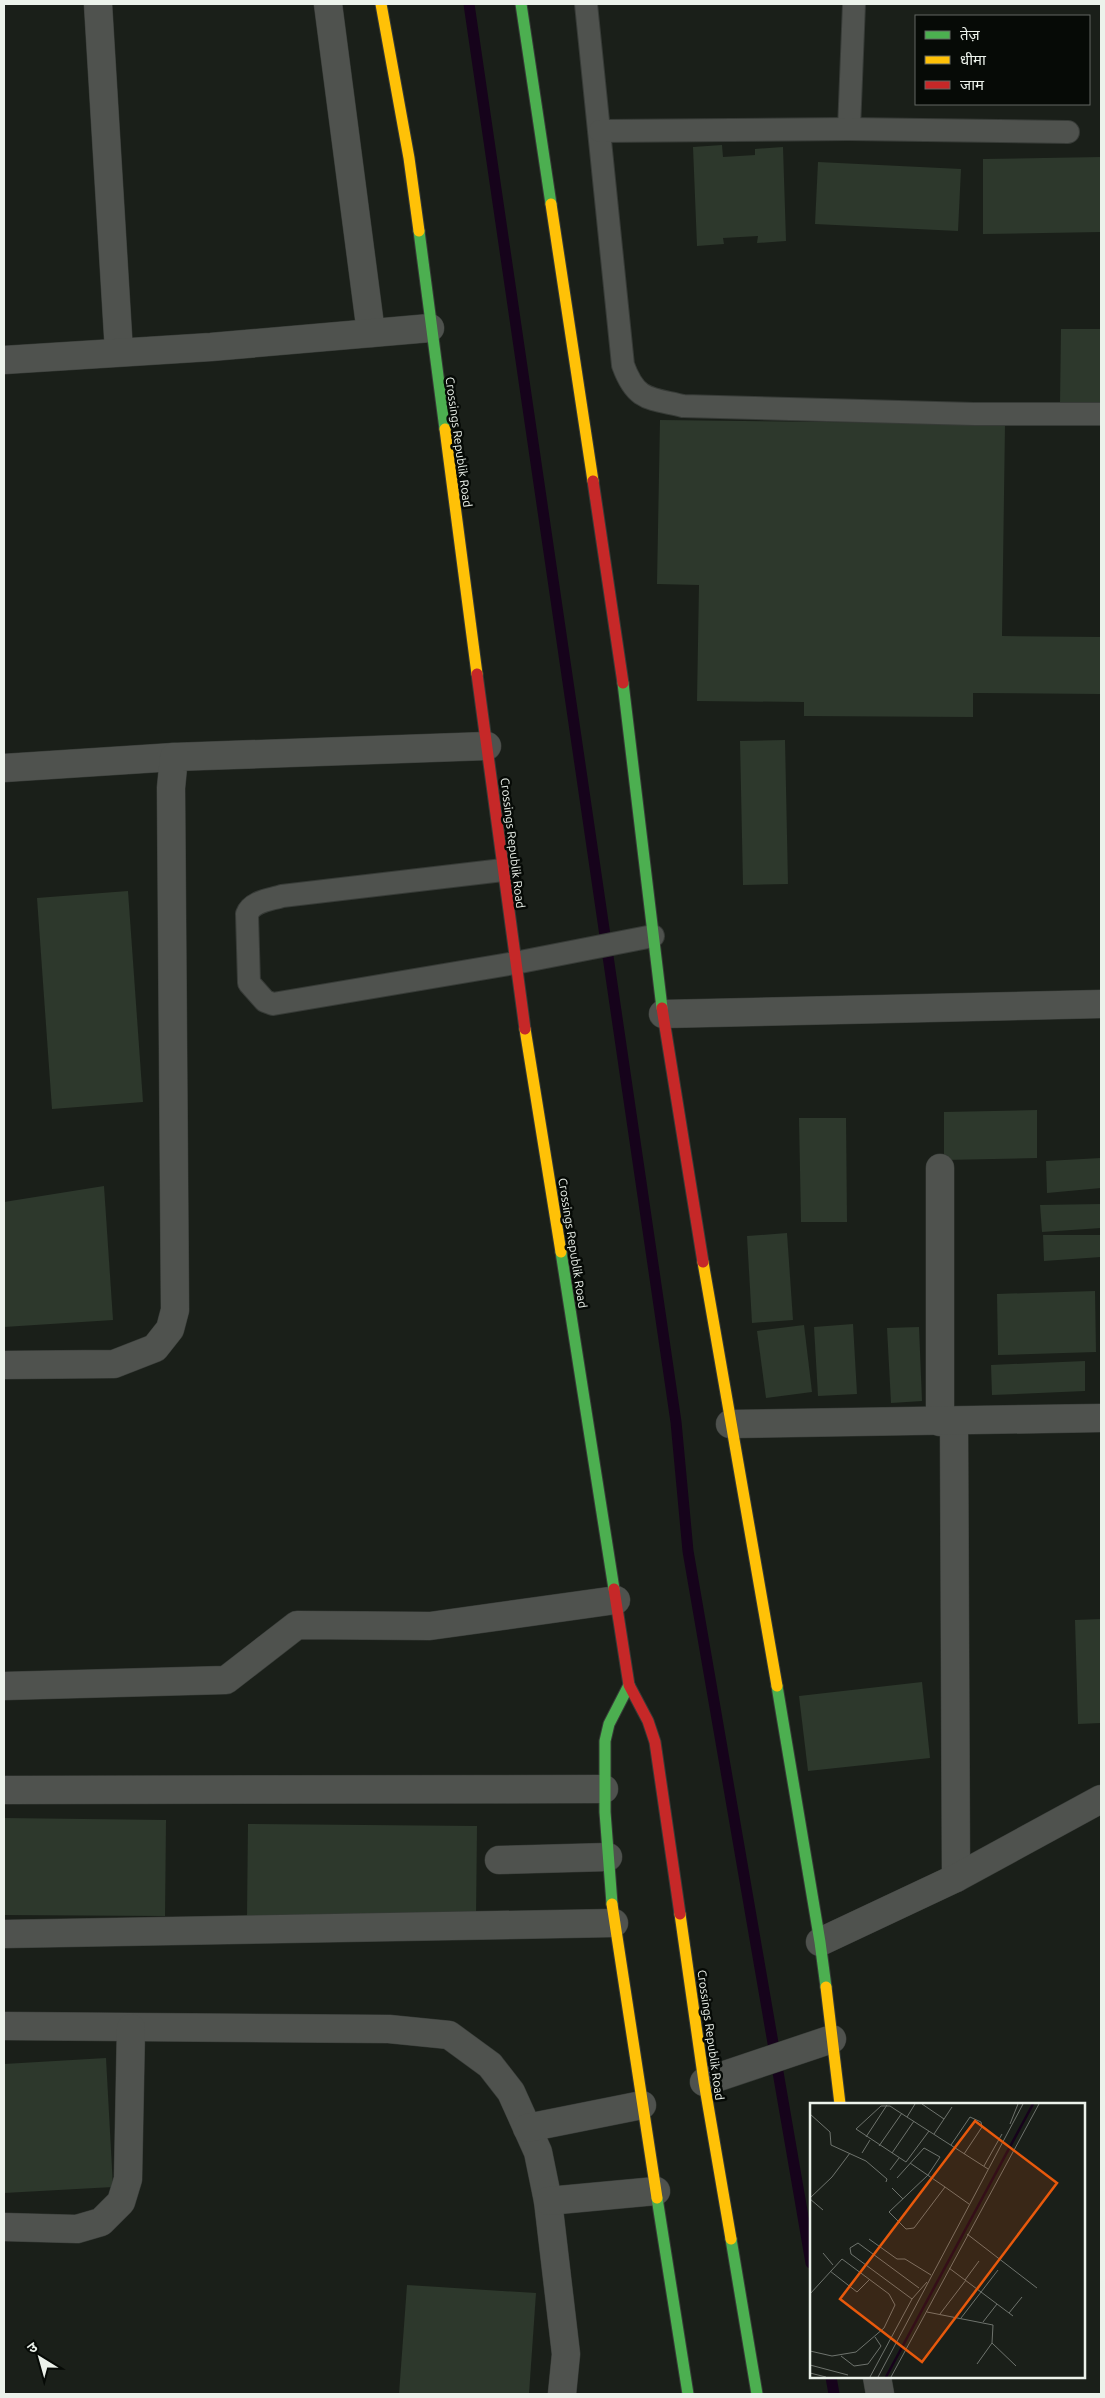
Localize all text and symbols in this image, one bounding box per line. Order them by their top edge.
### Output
legend [915,15,1090,105]
text: तेज़ [960,26,981,43]
text: धीमा [960,51,987,68]
text: जाम [960,76,985,93]
street label: Crossings Republik Road [443,376,475,508]
street label: Crossings Republik Road [499,777,527,909]
street label: Crossings Republik Road [556,1177,590,1309]
street label: Crossings Republik Road [695,1969,727,2101]
inset map [810,2103,1085,2378]
north arrow [15,2333,65,2383]
text: उ [24,2338,41,2356]

